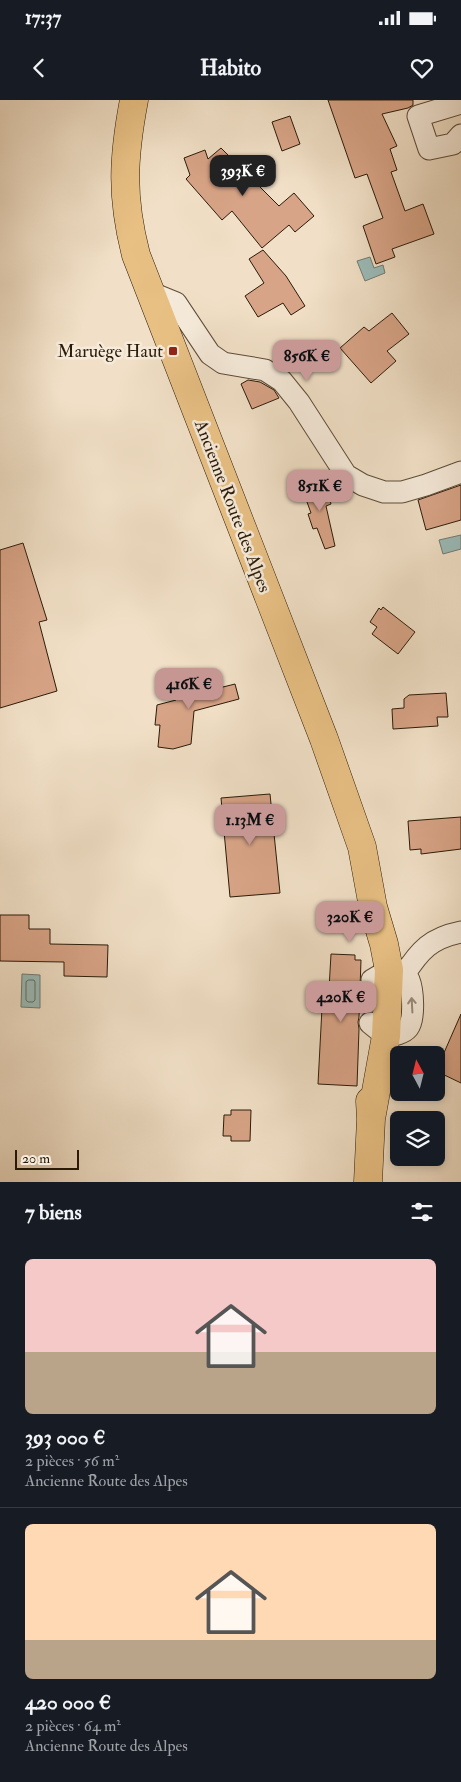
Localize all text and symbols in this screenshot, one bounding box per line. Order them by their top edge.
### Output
text: 17:37 [25,6,61,30]
icon: back [25,54,53,82]
text: Habito [200,54,261,82]
icon: heart [408,54,436,82]
pin: 393K € [202,154,284,197]
text: 393K € [221,161,265,181]
place label: Maruège Haut [57,340,163,363]
pin: 856K € [266,340,348,382]
marker: Maruège Haut [167,345,179,357]
text: 856K € [284,346,330,366]
street label: Ancienne Route des Alpes [189,416,276,596]
pin: 851K € [279,470,361,512]
text: 851K € [298,476,342,496]
pin: 416K € [148,668,230,710]
text: 416K € [166,674,212,694]
pin: 1.13M € [204,804,296,846]
text: 1.13M € [226,810,274,830]
pin: 320K € [309,900,391,943]
text: 320K € [327,907,373,927]
pin: 420K € [300,980,382,1023]
text: 420K € [317,987,365,1007]
one-way arrow [408,997,417,1013]
north arrow [390,1046,445,1101]
map controls [390,1046,445,1166]
button: layers [390,1111,445,1166]
scale bar [15,1147,79,1170]
text: 20 m [22,1150,50,1167]
icon: filters [408,1198,436,1226]
text: 7 biens [25,1199,82,1226]
icon: home [186,1291,276,1381]
text: 393 000 € [25,1424,105,1451]
text: 2 pièces · 56 m² [25,1451,119,1471]
text: Ancienne Route des Alpes [25,1471,188,1491]
icon: home [186,1557,276,1647]
text: 420 000 € [25,1689,111,1716]
text: 2 pièces · 64 m² [25,1716,121,1736]
text: Ancienne Route des Alpes [25,1736,188,1756]

